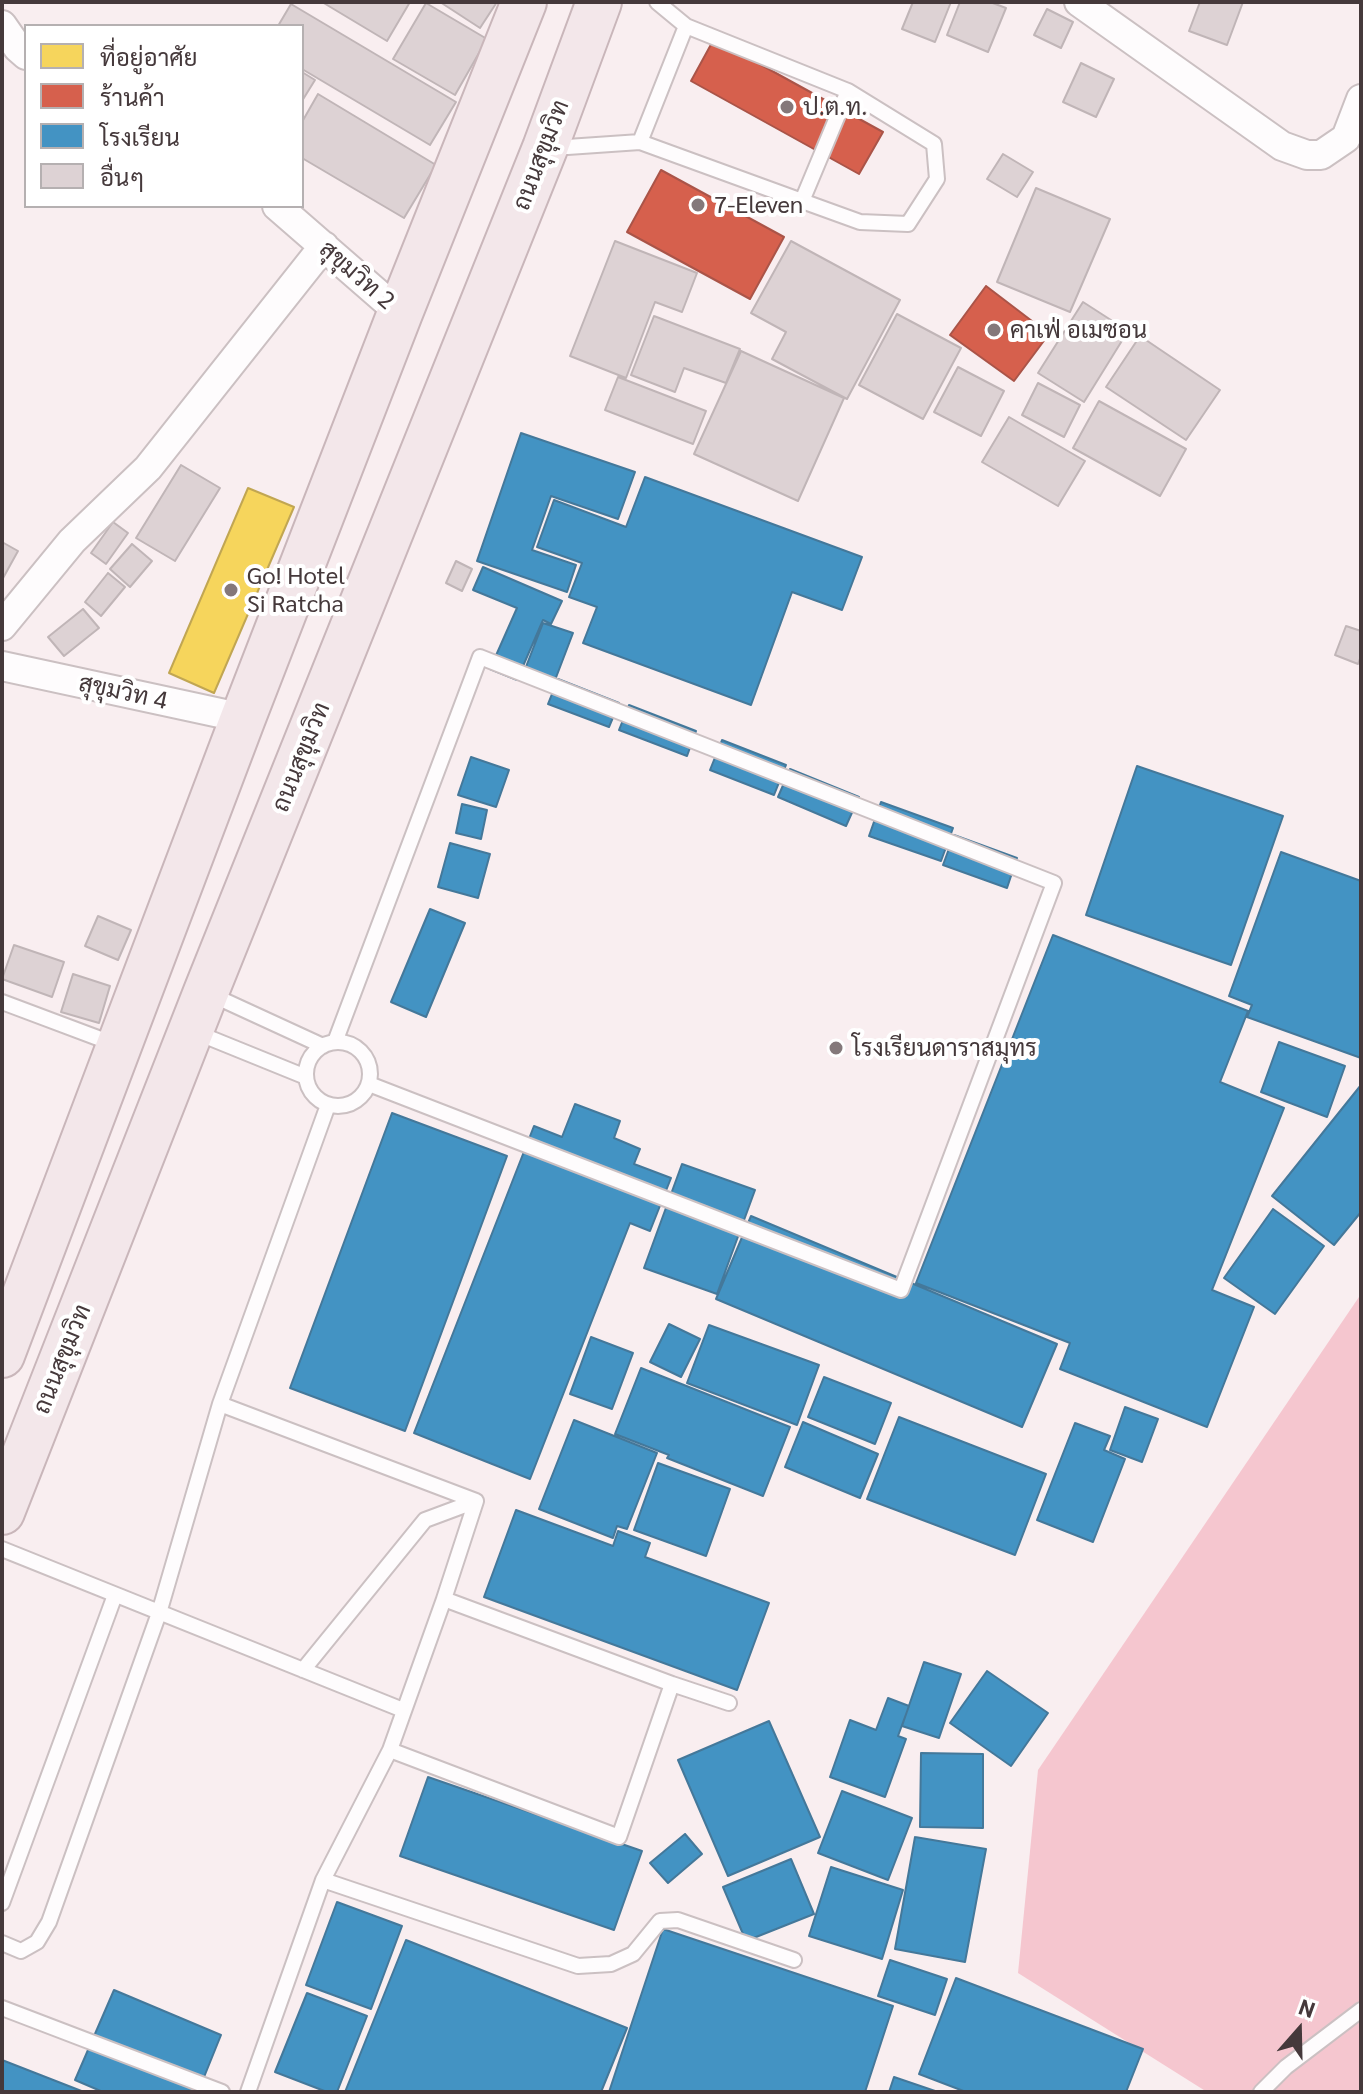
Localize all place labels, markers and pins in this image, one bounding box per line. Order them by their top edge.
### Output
place label: ป.ต.ท. [803,93,867,121]
marker: ป.ต.ท. [778,98,796,116]
place label: 7-Eleven [714,191,803,219]
marker: 7-Eleven [689,196,707,214]
place label: คาเฟ่ อเมซอน [1010,316,1147,344]
marker: คาเฟ่ อเมซอน [985,321,1003,339]
place label: Go! Hotel Si Ratcha [247,562,345,618]
marker: Go! Hotel Si Ratcha [222,581,240,599]
place label: โรงเรียนดาราสมุทร [852,1034,1037,1062]
marker: โรงเรียนดาราสมุทร [827,1039,845,1057]

